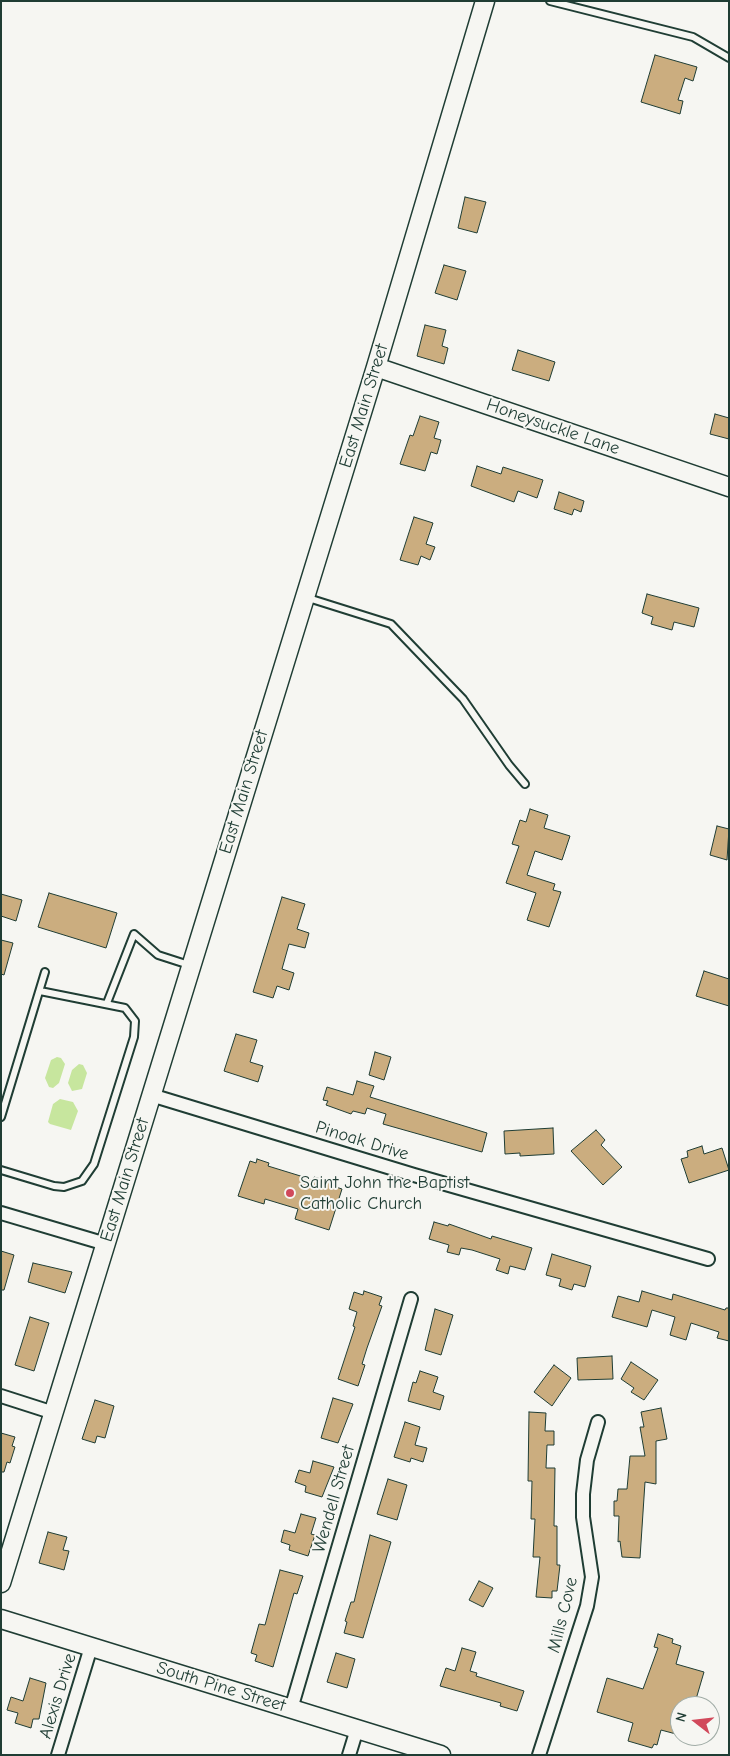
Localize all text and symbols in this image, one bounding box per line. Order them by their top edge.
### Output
street label: East Main Street [335,342,393,470]
street label: Honeysuckle Lane [484,394,622,460]
street label: East Main Street [215,728,273,856]
street label: East Main Street [96,1116,154,1244]
street label: Pinoak Drive [313,1117,411,1165]
place label: Saint John the Baptist Catholic Church [300,1172,469,1214]
marker: Saint John the Baptist Catholic Church [284,1187,296,1199]
street label: Wendell Street [308,1443,360,1555]
street label: Mills Cove [543,1575,583,1655]
street label: Alexis Drive [35,1651,81,1741]
street label: South Pine Street [154,1657,288,1717]
north arrow [670,1696,720,1746]
text: N [672,1710,690,1724]

